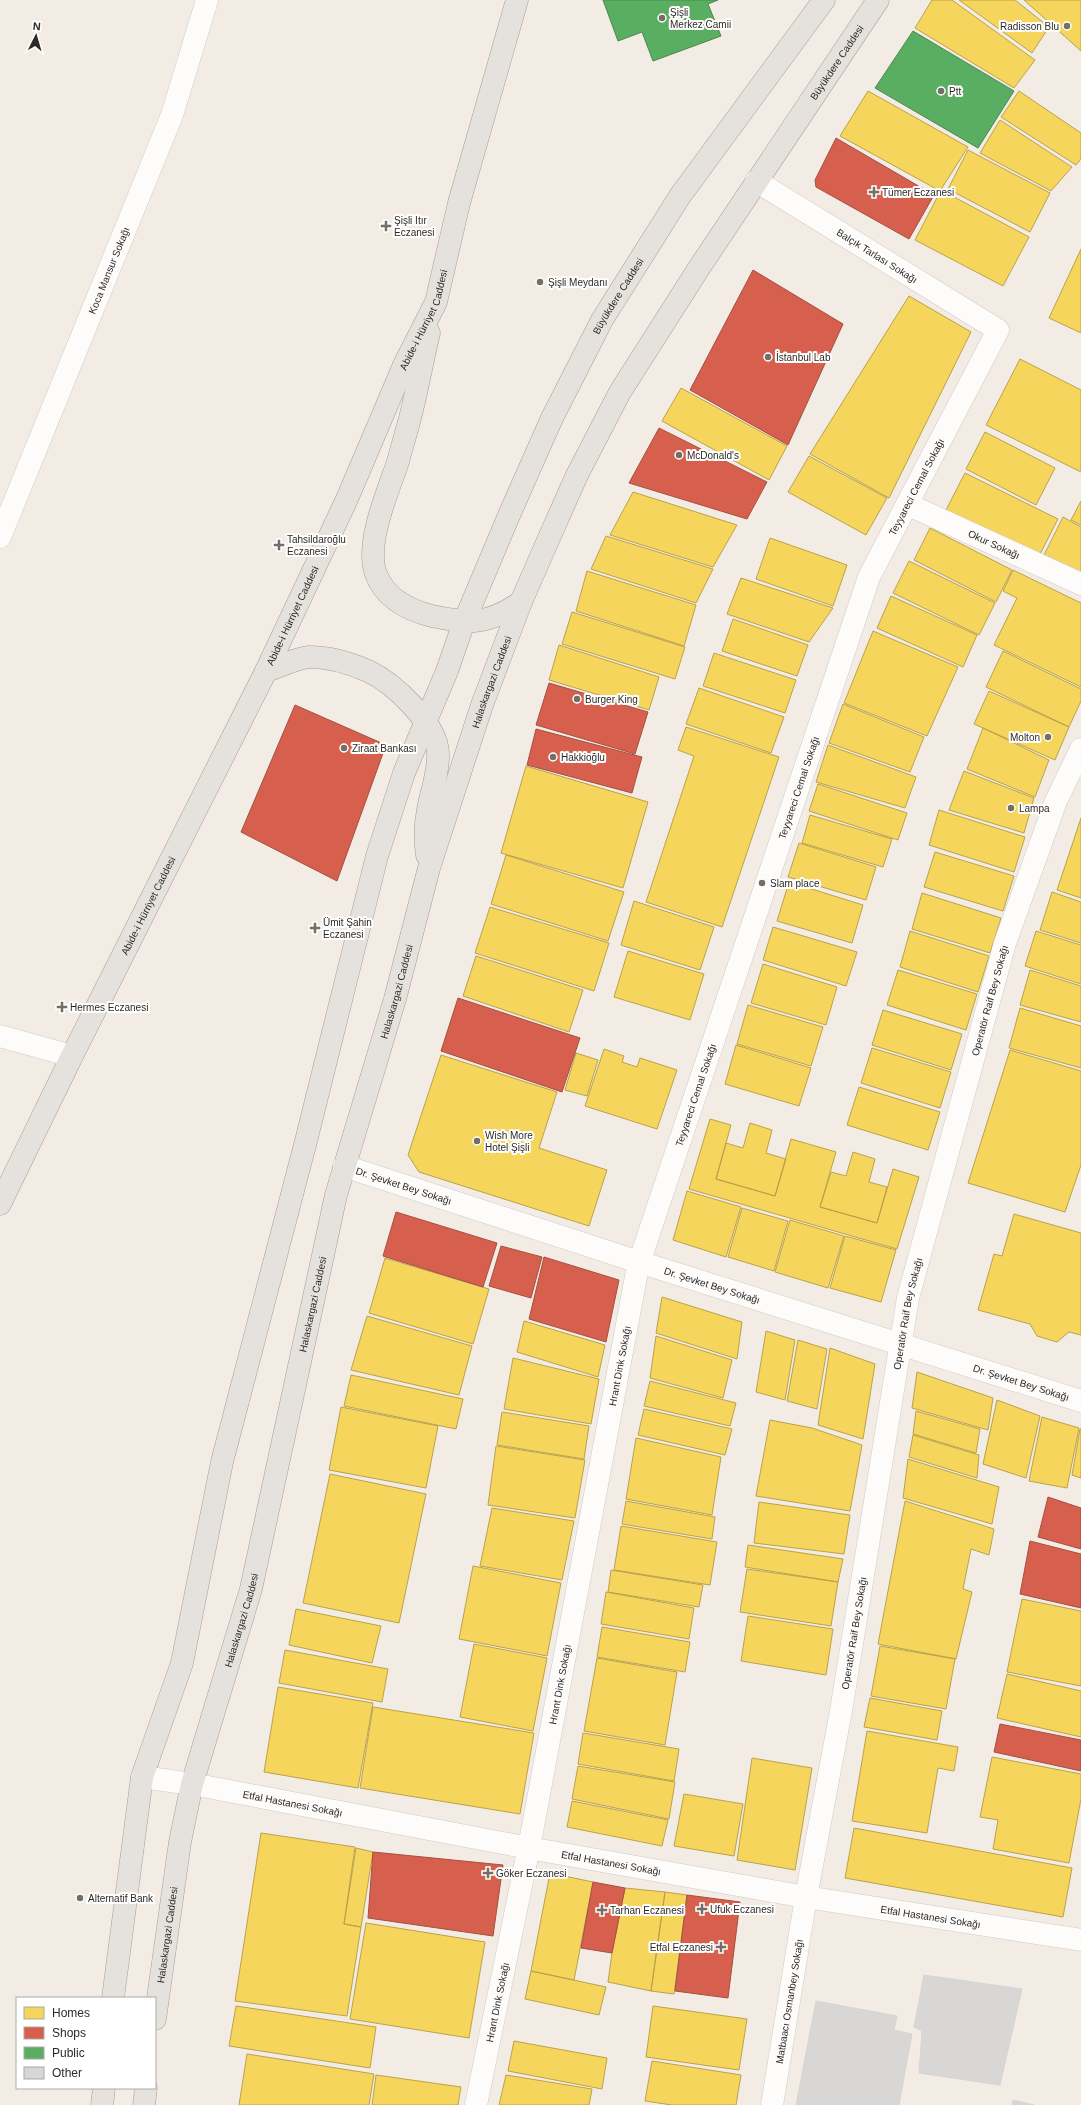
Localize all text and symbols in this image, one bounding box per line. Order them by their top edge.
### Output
place label: Şişli Merkez Camii [670,7,731,30]
marker: Şişli Merkez Camii [657,13,667,23]
north arrow [16,16,56,56]
text: N [32,20,41,32]
place label: Radisson Blu [1000,21,1059,32]
marker: Radisson Blu [1062,21,1072,31]
street label: Büyükdere Caddesi [808,23,865,102]
marker: Ptt [936,86,946,96]
place label: Ptt [949,86,961,97]
marker: Tümer Eczanesi [869,187,879,197]
place label: Tümer Eczanesi [882,187,954,198]
place label: Şişli Itır Eczanesi [394,215,435,238]
marker: Şişli Itır Eczanesi [381,221,391,231]
street label: Koca Mansur Sokağı [86,225,131,315]
street label: Balçık Tarlası Sokağı [835,227,919,285]
street label: Büyükdere Caddesi [590,256,645,336]
street label: Abide-i Hürriyet Caddesi [397,268,449,371]
marker: Şişli Meydanı [535,277,545,287]
place label: Şişli Meydanı [548,277,607,288]
place label: İstanbul Lab [776,351,831,363]
marker: İstanbul Lab [763,352,773,362]
street label: Teyyareci Cemal Sokağı [886,436,946,537]
marker: McDonald's [674,450,684,460]
place label: McDonald's [687,450,739,461]
street label: Okur Sokağı [967,527,1022,561]
place label: Tahsildaroğlu Eczanesi [287,534,346,557]
marker: Tahsildaroğlu Eczanesi [274,540,284,550]
street label: Abide-i Hürriyet Caddesi [264,564,320,667]
street label: Halaskargazi Caddesi [469,634,513,729]
marker: Burger King [572,694,582,704]
place label: Burger King [585,694,638,705]
place label: Molton [1010,732,1040,743]
marker: Molton [1043,732,1053,742]
street label: Teyyareci Cemal Sokağı [776,735,821,841]
marker: Ziraat Bankası [339,743,349,753]
place label: Ziraat Bankası [352,743,416,754]
marker: Hakkioğlu [548,752,558,762]
place label: Hakkioğlu [561,752,605,763]
marker: Lampa [1006,803,1016,813]
place label: Lampa [1019,803,1050,814]
street label: Abide-i Hürriyet Caddesi [118,855,177,957]
marker: Slam place [757,878,767,888]
place label: Slam place [770,878,820,889]
place label: Ümit Şahin Eczanesi [323,917,372,940]
marker: Ümit Şahin Eczanesi [310,923,320,933]
street label: Halaskargazi Caddesi [378,943,414,1040]
street label: Operatör Raif Bey Sokağı [969,944,1010,1057]
marker: Hermes Eczanesi [57,1002,67,1012]
place label: Hermes Eczanesi [70,1002,148,1013]
street label: Teyyareci Cemal Sokağı [673,1042,718,1148]
place label: Wish More Hotel Şişli [485,1130,533,1153]
marker: Wish More Hotel Şişli [472,1136,482,1146]
street label: Dr. Şevket Bey Sokağı [355,1165,453,1206]
street label: Halaskargazi Caddesi [297,1256,328,1353]
street label: Operatör Raif Bey Sokağı [891,1256,924,1370]
street label: Dr. Şevket Bey Sokağı [663,1265,762,1305]
street label: Hrant Dink Sokağı [606,1325,632,1407]
street label: Dr. Şevket Bey Sokağı [972,1362,1071,1402]
street label: Halaskargazi Caddesi [222,1572,260,1668]
street label: Operatör Raif Bey Sokağı [839,1576,868,1690]
street label: Hrant Dink Sokağı [547,1643,572,1725]
street label: Etfal Hastanesi Sokağı [242,1788,343,1818]
street label: Etfal Hastanesi Sokağı [560,1848,662,1877]
marker: Göker Eczanesi [483,1868,493,1878]
place label: Göker Eczanesi [496,1868,567,1879]
street label: Halaskargazi Caddesi [155,1886,179,1984]
marker: Alternatif Bank [75,1893,85,1903]
place label: Alternatif Bank [88,1893,154,1904]
street label: Etfal Hastanesi Sokağı [880,1903,982,1930]
marker: Ufuk Eczanesi [697,1904,707,1914]
place label: Ufuk Eczanesi [710,1904,774,1915]
marker: Tarhan Eczanesi [597,1905,607,1915]
place label: Tarhan Eczanesi [610,1905,684,1916]
street label: Matbaacı Osmanbey Sokağı [773,1938,805,2065]
place label: Etfal Eczanesi [650,1942,713,1953]
marker: Etfal Eczanesi [716,1942,726,1952]
street label: Hrant Dink Sokağı [484,1961,511,2043]
legend [16,1997,156,2089]
text: Homes [52,2006,90,2020]
text: Shops [52,2026,86,2040]
text: Public [52,2046,85,2060]
text: Other [52,2066,82,2080]

